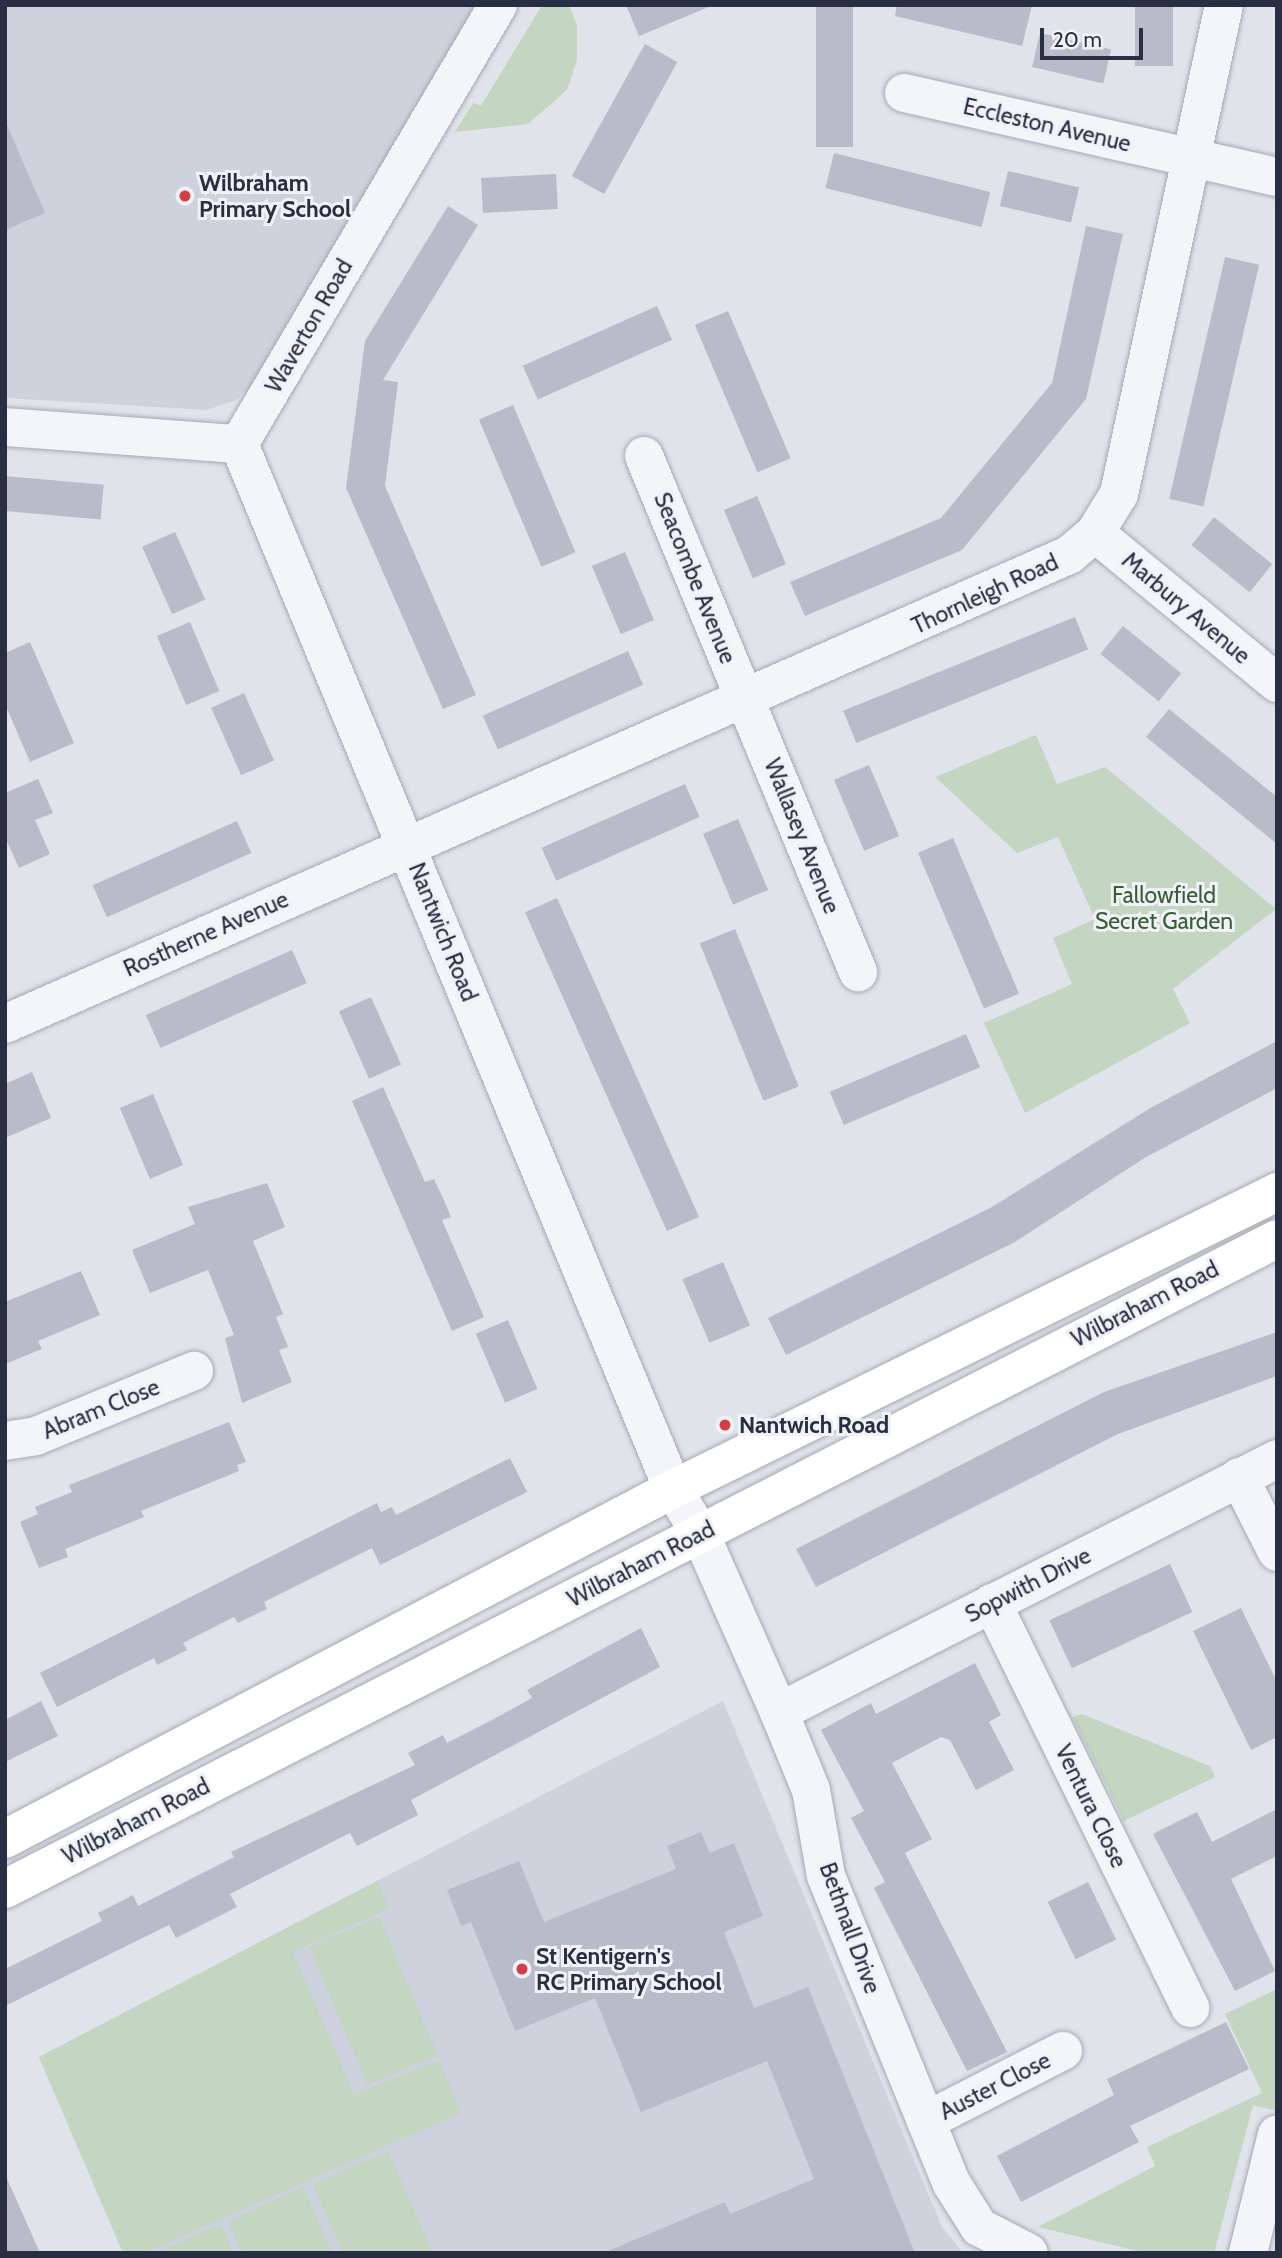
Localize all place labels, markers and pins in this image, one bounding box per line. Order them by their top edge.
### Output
place label: Wilbraham Primary School [199,169,351,223]
marker: Wilbraham Primary School [177,188,193,204]
place label: Nantwich Road [739,1411,889,1439]
marker: Nantwich Road [717,1417,733,1433]
place label: St Kentigern's RC Primary School [536,1942,722,1996]
marker: St Kentigern's RC Primary School [514,1961,530,1977]

